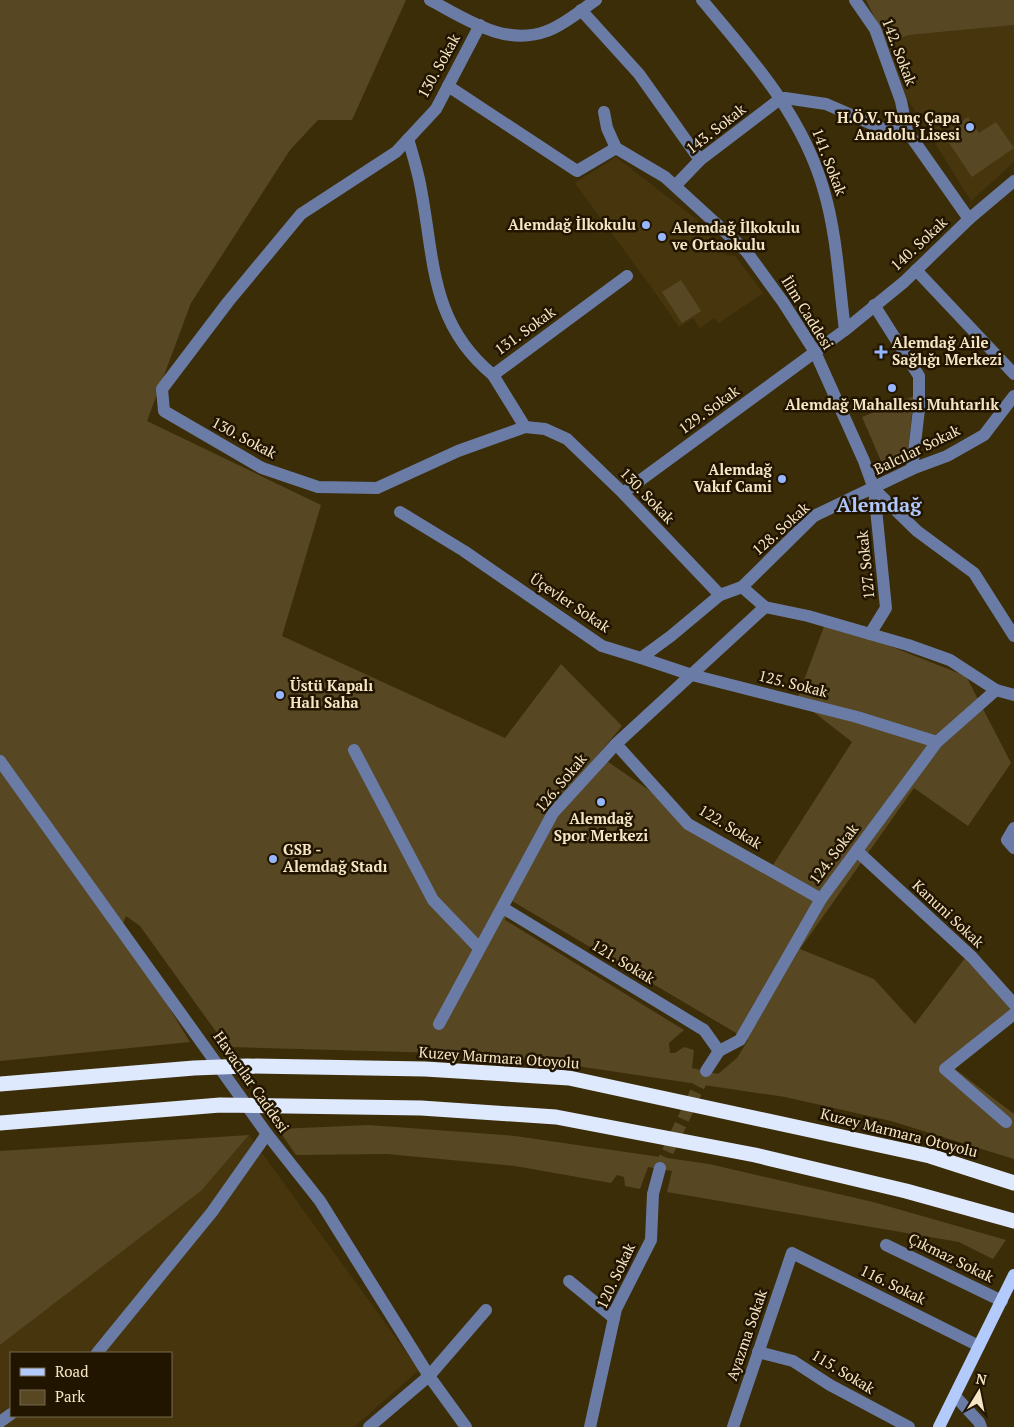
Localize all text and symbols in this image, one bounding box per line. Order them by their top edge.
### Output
street label: 142. Sokak [878,15,922,88]
street label: 130. Sokak [412,30,464,101]
street label: 143. Sokak [681,98,750,158]
place label: H.Ö.V. Tunç Çapa Anadolu Lisesi [837,107,961,144]
marker: H.Ö.V. Tunç Çapa Anadolu Lisesi [964,121,976,133]
street label: 141. Sokak [808,125,852,198]
street label: 140. Sokak [886,212,951,275]
place label: Alemdağ İlkokulu [508,214,637,234]
place label: Alemdağ İlkokulu ve Ortaokulu [671,217,801,254]
marker: Alemdağ İlkokulu [640,219,652,231]
marker: Alemdağ İlkokulu ve Ortaokulu [656,231,668,243]
street label: İlim Caddesi [777,272,838,353]
street label: 131. Sokak [490,301,559,359]
place label: Alemdağ Aile Sağlığı Merkezi [892,332,1002,369]
marker: Alemdağ Aile Sağlığı Merkezi [874,345,888,359]
street label: 129. Sokak [674,380,743,438]
marker: Alemdağ Mahallesi Muhtarlık [886,382,898,394]
place label: Alemdağ Mahallesi Muhtarlık [785,394,999,414]
street label: 130. Sokak [209,412,281,463]
street label: Balcılar Sokak [870,419,963,479]
place label: Alemdağ Vakıf Cami [694,459,773,496]
street label: 130. Sokak [616,463,680,528]
marker: Alemdağ Vakıf Cami [776,473,788,485]
district label: Alemdağ [837,491,922,518]
street label: 128. Sokak [747,497,813,559]
street label: 127. Sokak [851,529,879,601]
street label: Üçevler Sokak [527,568,615,636]
street label: 125. Sokak [757,665,830,701]
place label: Üstü Kapalı Halı Saha [290,675,373,712]
marker: Üstü Kapalı Halı Saha [274,689,286,701]
street label: 126. Sokak [530,749,591,816]
marker: Alemdağ Spor Merkezi [595,796,607,808]
street label: 122. Sokak [695,799,766,853]
place label: Alemdağ Spor Merkezi [554,808,648,845]
street label: 124. Sokak [804,819,863,888]
place label: GSB - Alemdağ Stadı [283,839,387,876]
marker: GSB - Alemdağ Stadı [267,853,279,865]
street label: Kanuni Sokak [908,875,989,952]
street label: 121. Sokak [588,934,659,988]
street label: Havacılar Caddesi [209,1027,294,1136]
street label: Kuzey Marmara Otoyolu [418,1041,581,1073]
street label: Kuzey Marmara Otoyolu [819,1103,980,1161]
street label: Çıkmaz Sokak [905,1228,998,1287]
street label: 120. Sokak [591,1239,639,1312]
street label: 116. Sokak [857,1260,930,1309]
street label: Ayazma Sokak [721,1286,771,1383]
street label: 115. Sokak [808,1344,879,1398]
legend [10,1352,172,1417]
text: Road [55,1361,88,1381]
north arrow [954,1367,1004,1417]
text: N [974,1368,989,1389]
text: Park [55,1386,85,1406]

